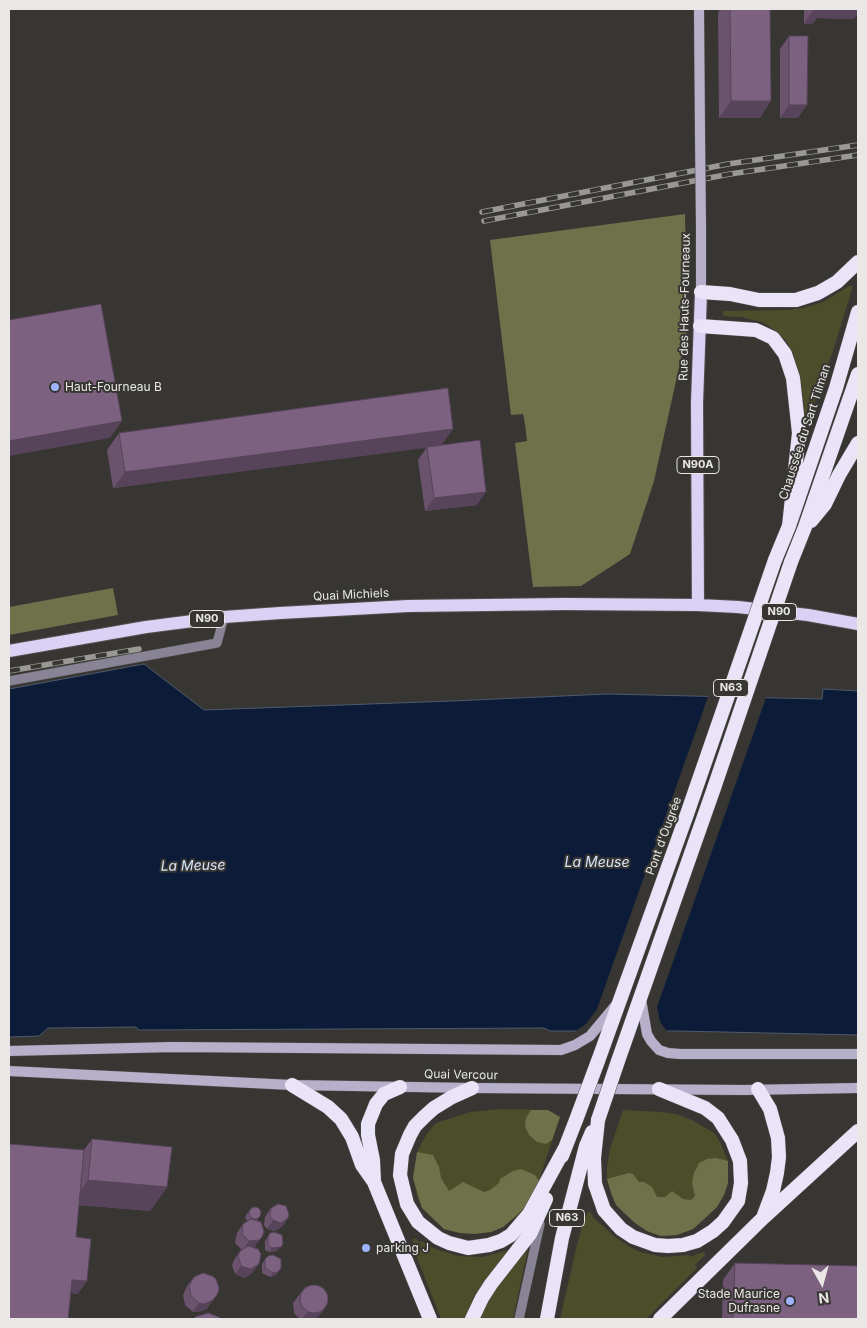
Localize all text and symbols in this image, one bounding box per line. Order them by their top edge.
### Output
street label: Rue des Hauts-Fourneaux [677,233,693,381]
street label: Chaussée du Sart Tilman [776,362,834,502]
place label: Haut-Fourneau B [65,380,162,394]
marker: Haut-Fourneau B [49,381,61,393]
road number: N90A [677,456,719,474]
street label: Quai Michiels [313,586,389,604]
road number: N90 [762,604,796,620]
road number: N90 [190,610,224,628]
road number: N63 [714,680,748,696]
street label: Pont d'Ougrée [643,795,685,877]
water label: La Meuse [565,855,629,871]
water label: La Meuse [160,857,226,875]
street label: Quai Vercour [424,1067,498,1083]
road number: N63 [550,1210,584,1226]
place label: parking J [376,1241,429,1255]
marker: parking J [360,1242,372,1254]
north arrow [797,1258,847,1308]
place label: Stade Maurice Dufrasne [698,1287,780,1315]
text: N [818,1289,830,1307]
marker: Stade Maurice Dufrasne [784,1295,796,1307]

